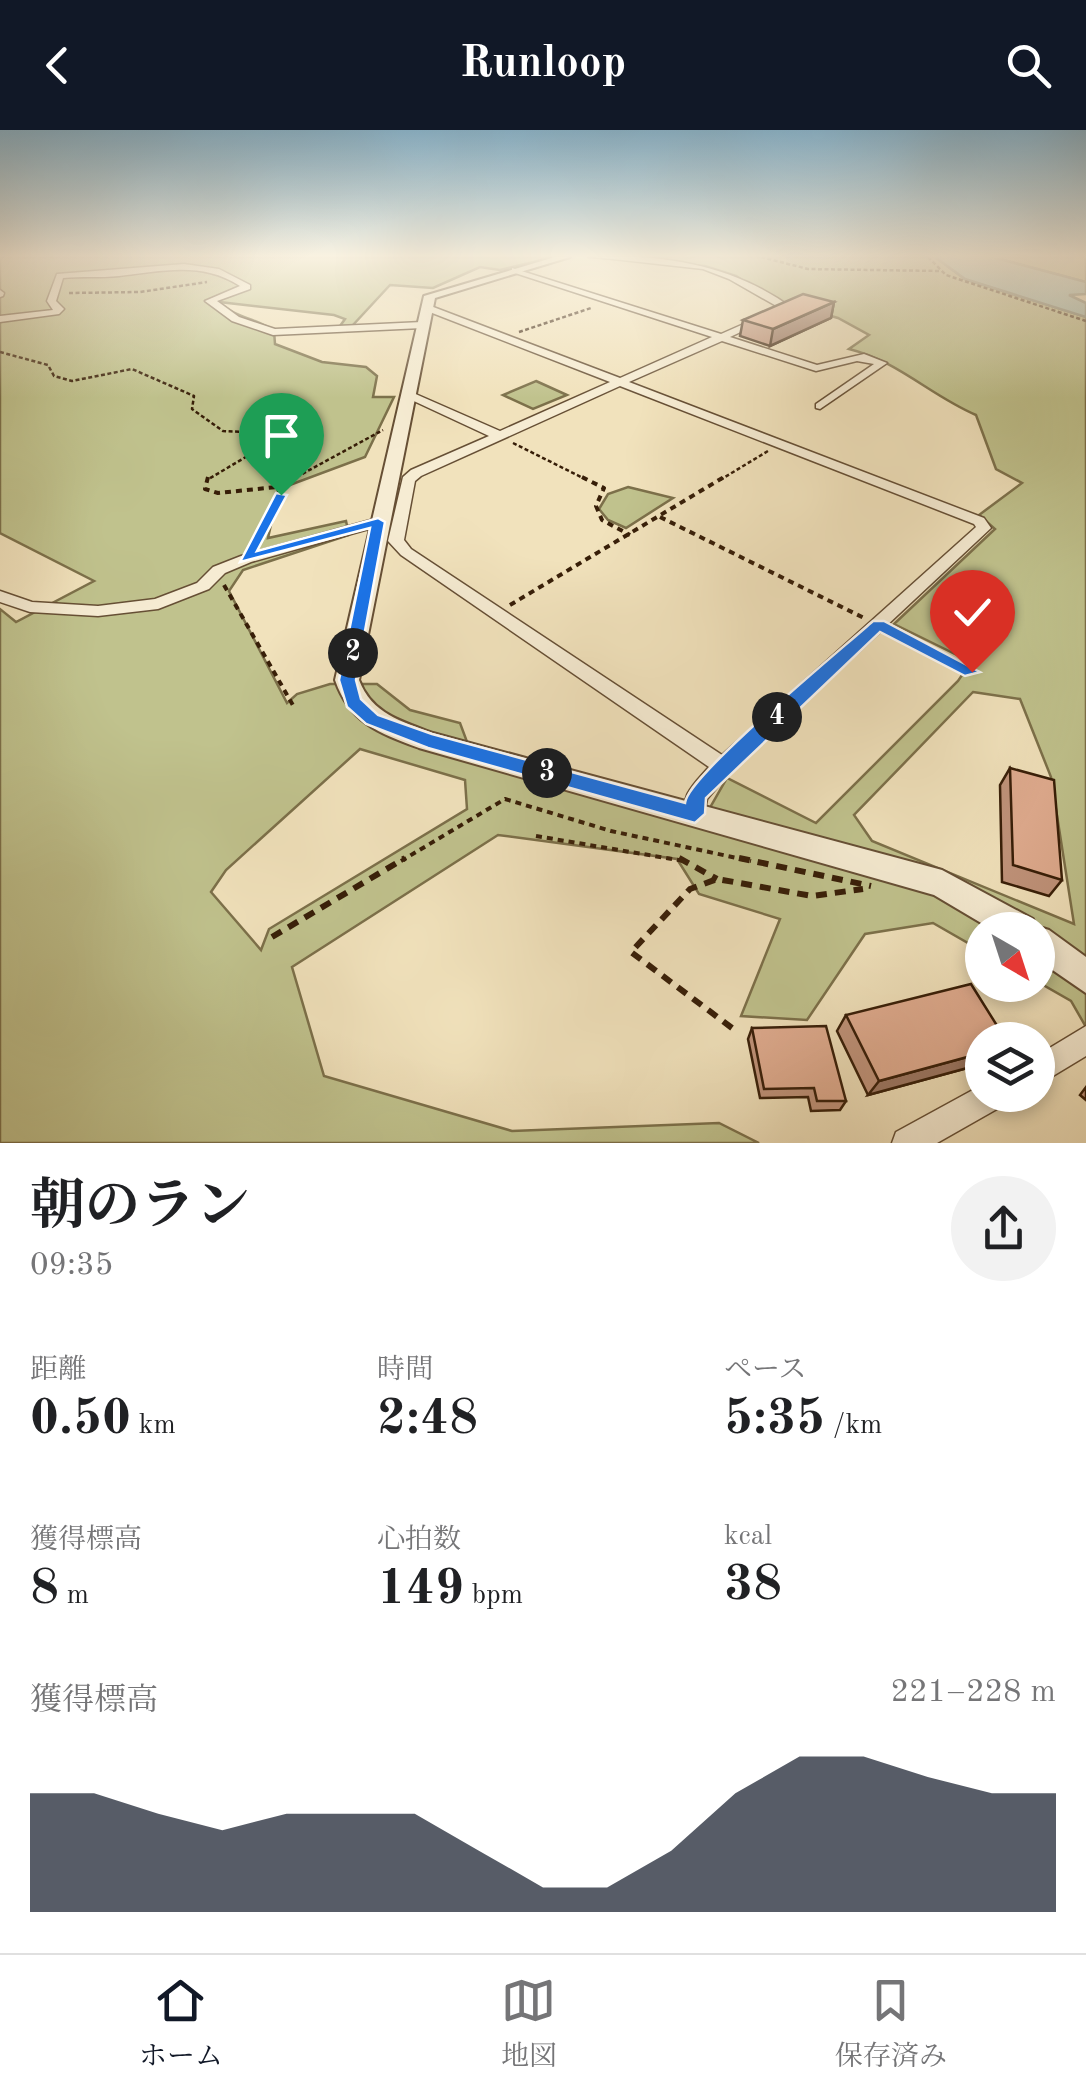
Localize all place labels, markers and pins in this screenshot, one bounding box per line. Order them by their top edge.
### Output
pin [239,393,324,496]
pin [930,570,1015,673]
pin: 2 [328,628,378,678]
pin: 4 [752,692,802,742]
pin: 3 [522,748,572,798]

